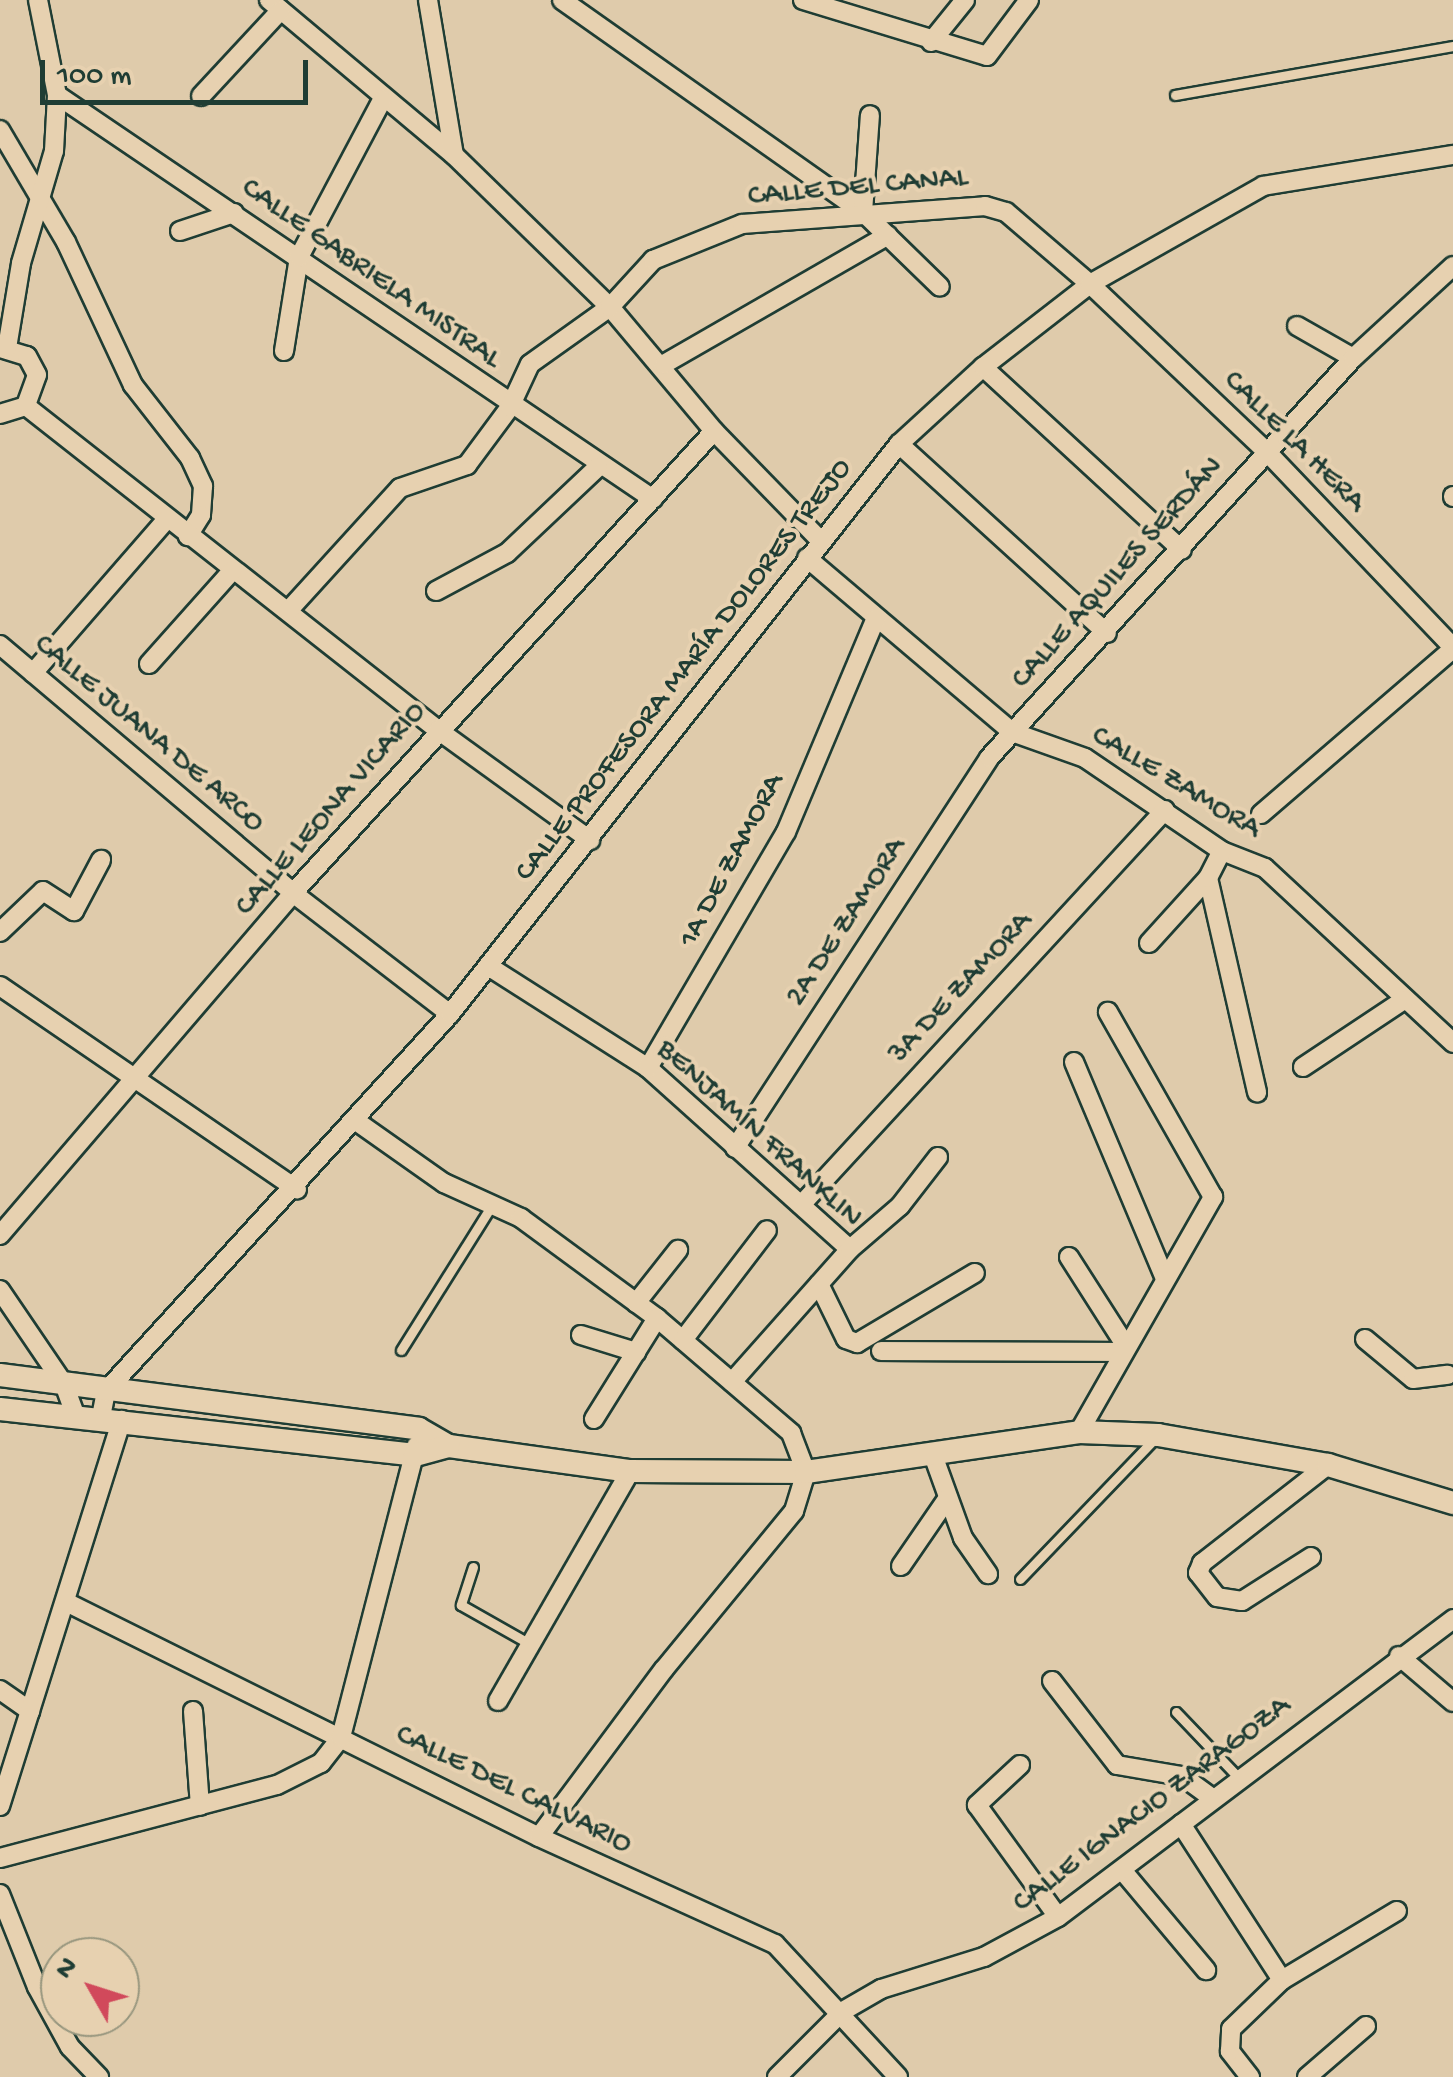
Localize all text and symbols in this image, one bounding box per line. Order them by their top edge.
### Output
scale bar [45,40,312,102]
text: 100 m [57,60,132,95]
street label: CALLE DEL CANAL [747,161,969,217]
street label: CALLE GABRIELA MISTRAL [233,172,507,378]
street label: CALLE LA HERA [1214,364,1372,522]
street label: CALLE AQUILES SERDÁN [1005,451,1233,697]
street label: CALLE PROFESORA MARÍA DOLORES TREJO [509,452,861,890]
street label: CALLE JUANA DE ARCO [25,628,271,842]
street label: CALLE LEONA VICARIO [229,695,435,925]
street label: CALLE ZAMORA [1084,719,1266,849]
street label: 1A DE ZAMORA [672,768,794,954]
street label: 2A DE ZAMORA [780,832,916,1014]
street label: 3A DE ZAMORA [882,905,1042,1073]
street label: BENJAMÍN FRANKLIN [648,1033,868,1237]
street label: CALLE IGNACIO ZARAGOZA [1007,1690,1299,1922]
street label: CALLE DEL CALVARIO [389,1718,637,1864]
north arrow [40,1937,140,2037]
text: N [49,1952,86,1987]

